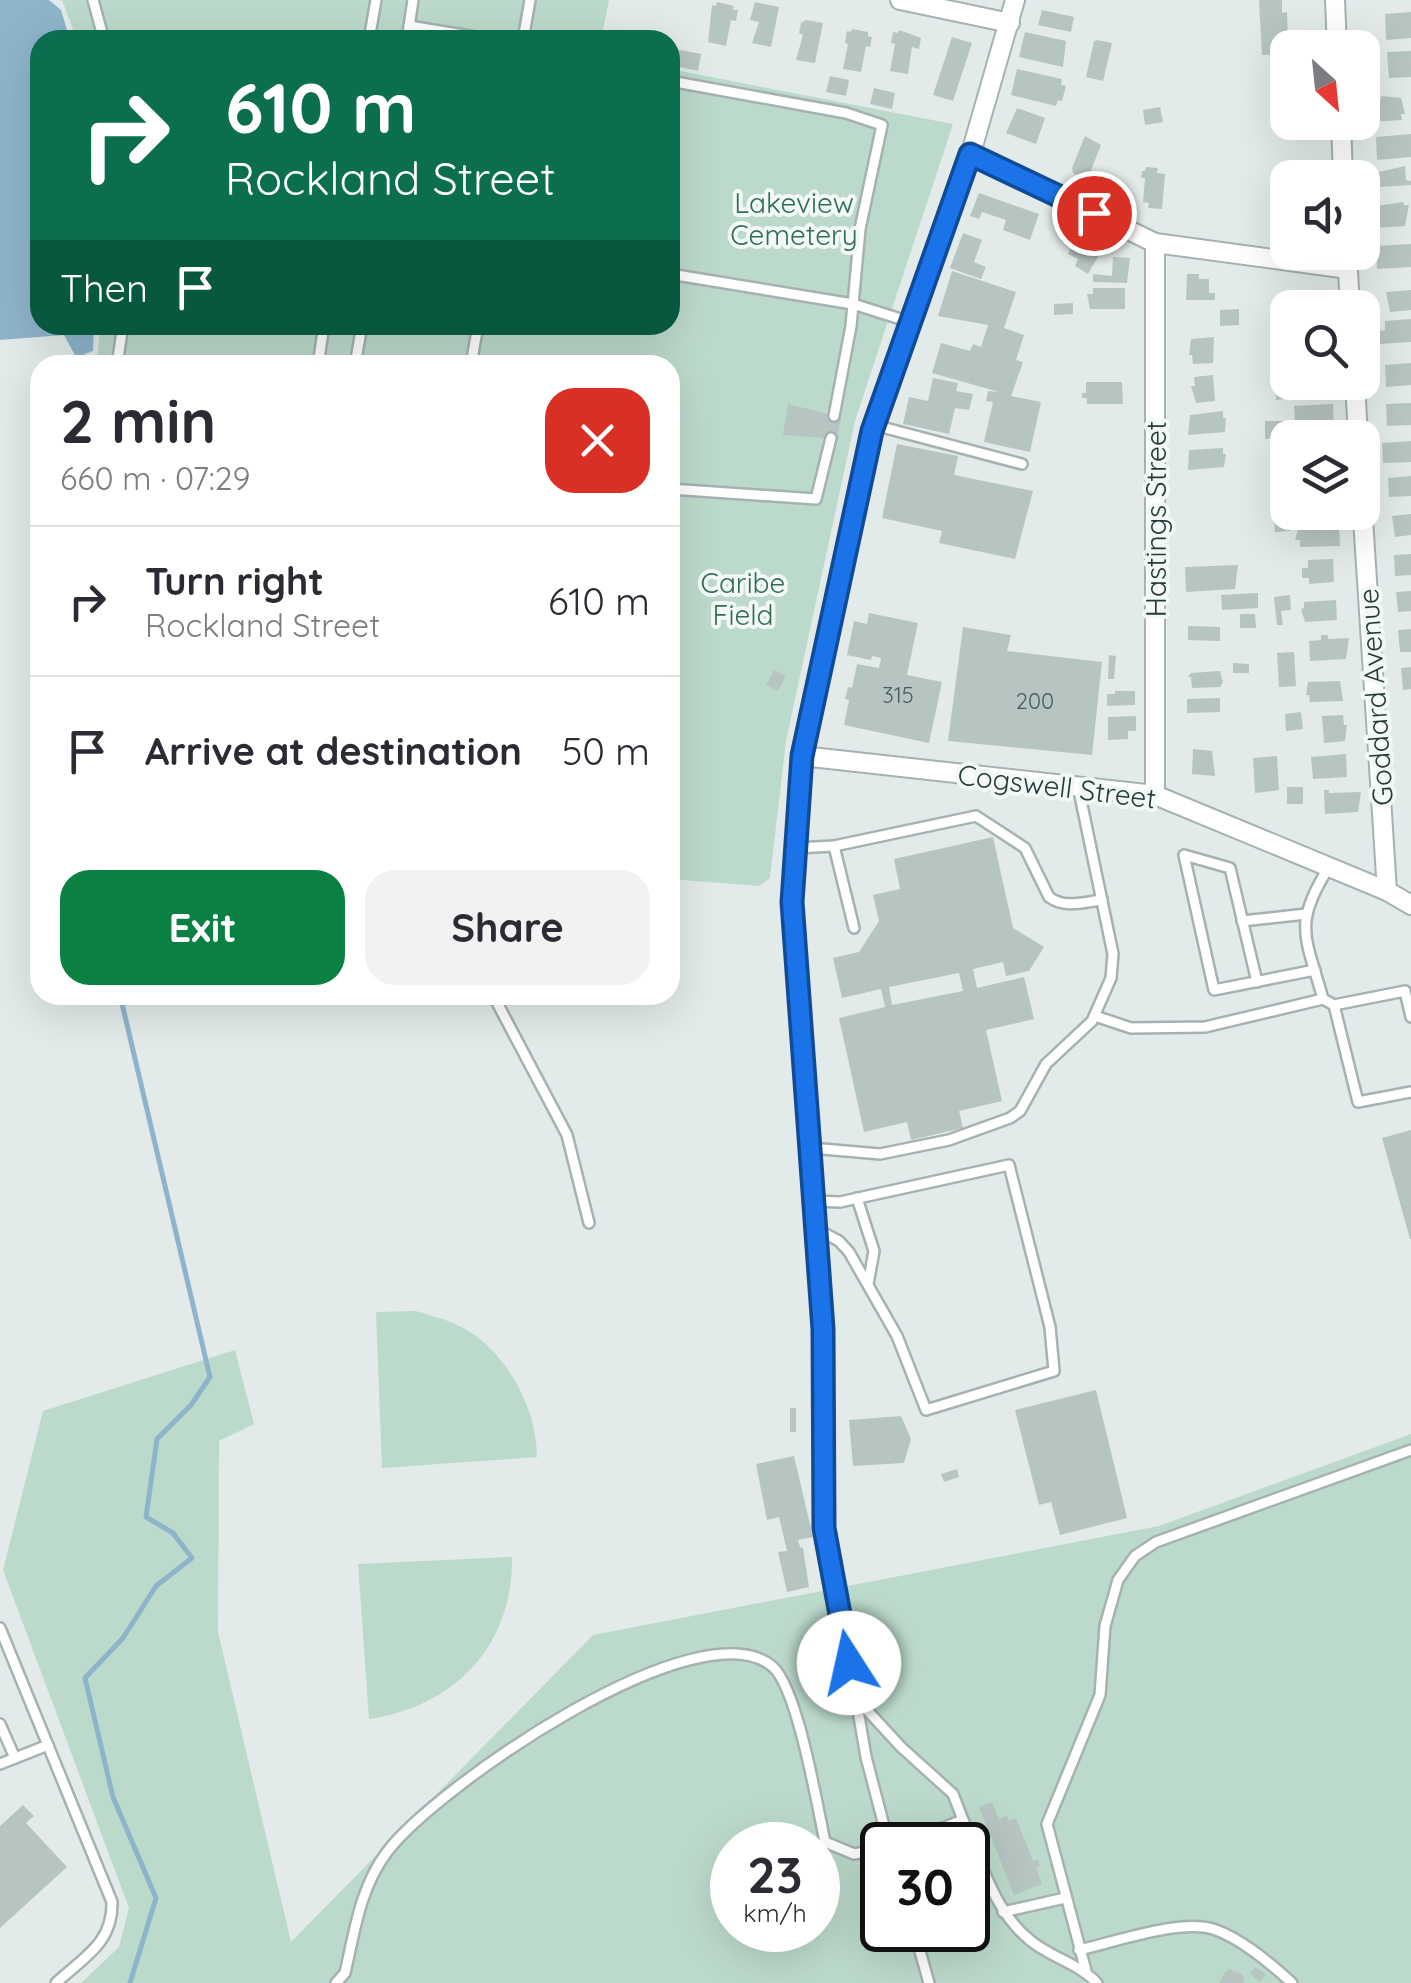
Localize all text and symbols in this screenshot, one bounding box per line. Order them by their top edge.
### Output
north arrow [1270,30,1380,140]
map controls [1270,30,1380,530]
text: 610 m [225,63,417,151]
icon: right [60,70,190,200]
text: Rockland Street [225,150,555,206]
button: sound [1270,160,1380,270]
pin [1052,171,1137,256]
park label: Lakeview Cemetery [730,185,858,252]
icon: arrive [1067,186,1122,241]
icon: arrive [168,260,223,315]
text: Then [60,264,148,312]
button: search [1270,290,1380,400]
text: 2 min [60,383,216,458]
button: close [545,388,650,493]
button: layers [1270,420,1380,530]
street label: Hastings Street [1138,421,1173,617]
text: 660 m · 07:29 [60,458,250,498]
text: Turn right [145,557,324,605]
park label: Caribe Field [701,565,785,632]
icon: right [60,574,115,629]
text: 610 m [548,577,650,625]
street label: Goddard Avenue [1350,587,1400,807]
text: Rockland Street [145,605,380,645]
house number: 315 [882,681,914,709]
house number: 200 [1016,687,1054,715]
icon: arrive [60,724,115,779]
text: Arrive at destination [145,727,522,775]
text: 50 m [562,727,650,775]
street label: Cogswell Street [956,756,1158,816]
button: Exit [60,870,345,985]
button: Share [365,870,650,985]
position arrow [797,1611,901,1715]
speed limit sign: 30 [860,1822,990,1952]
text: 23 [747,1843,803,1906]
text: km/h [743,1897,807,1928]

